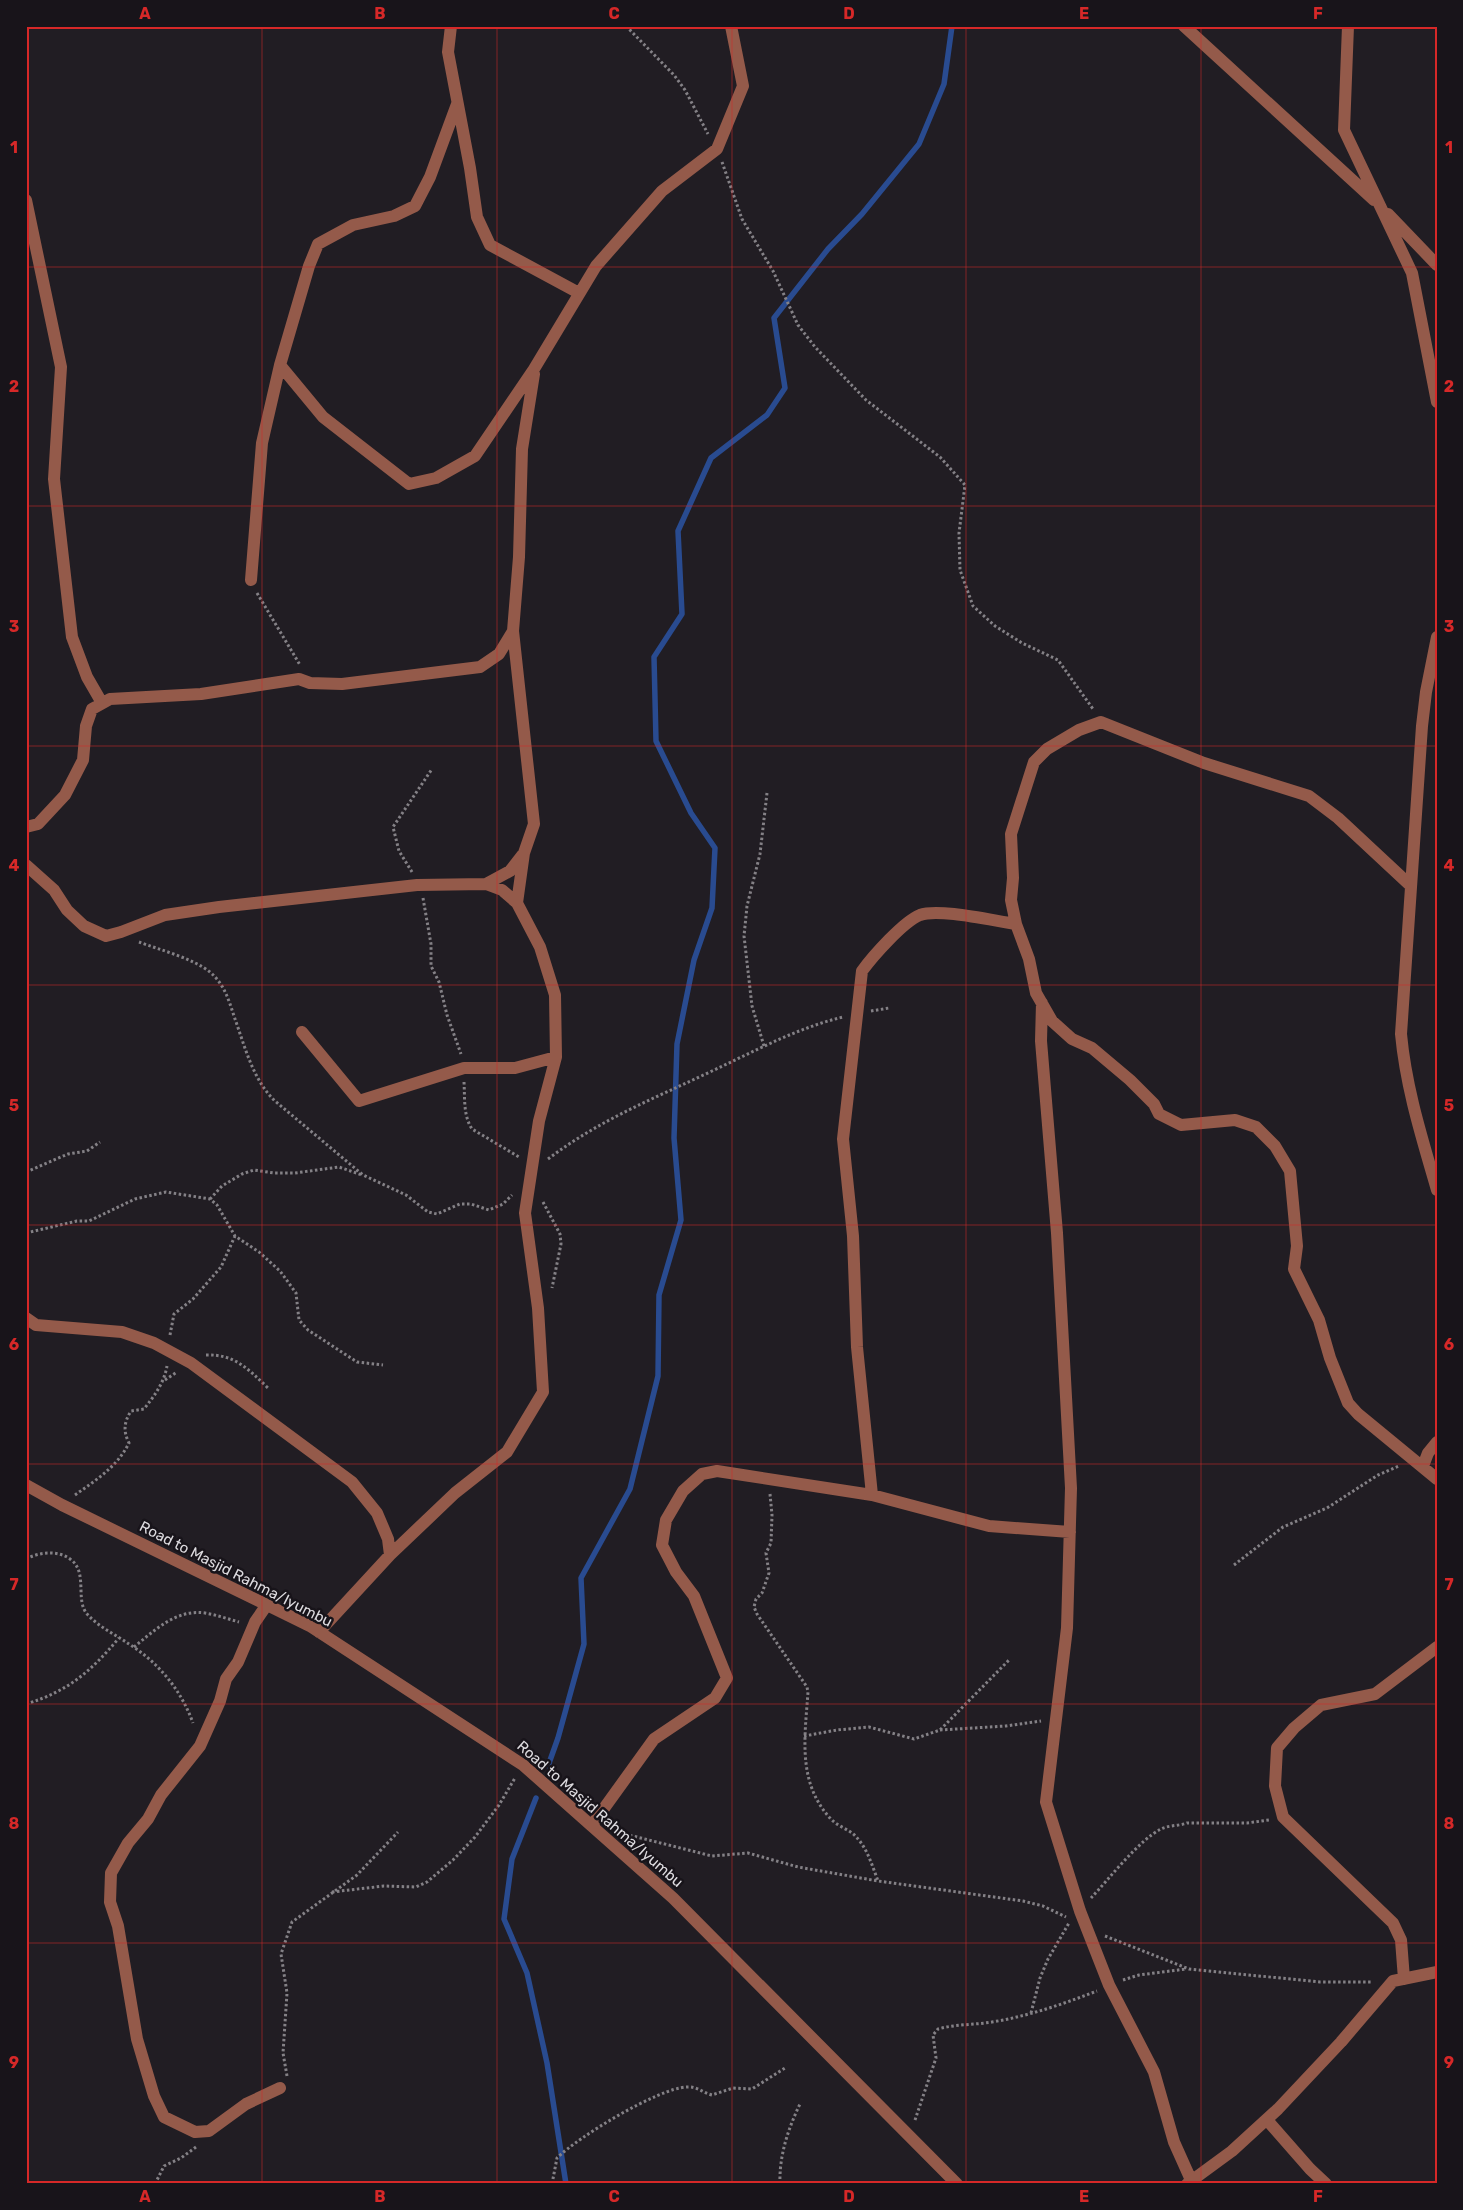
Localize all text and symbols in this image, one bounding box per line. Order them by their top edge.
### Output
text: A [139,4,151,23]
text: B [374,4,386,23]
text: C [608,4,620,23]
text: D [843,4,855,23]
text: E [1079,4,1089,23]
text: F [1313,4,1323,23]
text: 1 [10,138,18,157]
text: 1 [1445,138,1453,157]
text: 2 [9,377,19,396]
text: 2 [1444,377,1454,396]
text: 3 [9,617,19,636]
text: 3 [1444,617,1454,636]
text: 4 [9,856,20,875]
text: 4 [1444,856,1455,875]
text: 5 [9,1096,19,1115]
text: 5 [1444,1096,1454,1115]
text: 6 [9,1335,19,1354]
text: 6 [1444,1335,1454,1354]
street label: Road to Masjid Rahma/Iyumbu [136,1517,336,1631]
text: 7 [9,1575,19,1594]
text: 7 [1444,1575,1454,1594]
street label: Road to Masjid Rahma/Iyumbu [513,1737,687,1891]
text: 8 [9,1814,20,1833]
text: 8 [1444,1814,1455,1833]
text: 9 [9,2053,19,2072]
text: 9 [1444,2053,1454,2072]
text: A [139,2187,151,2206]
text: B [374,2187,386,2206]
text: C [608,2187,620,2206]
text: D [843,2187,855,2206]
text: E [1079,2187,1089,2206]
text: F [1313,2187,1323,2206]

